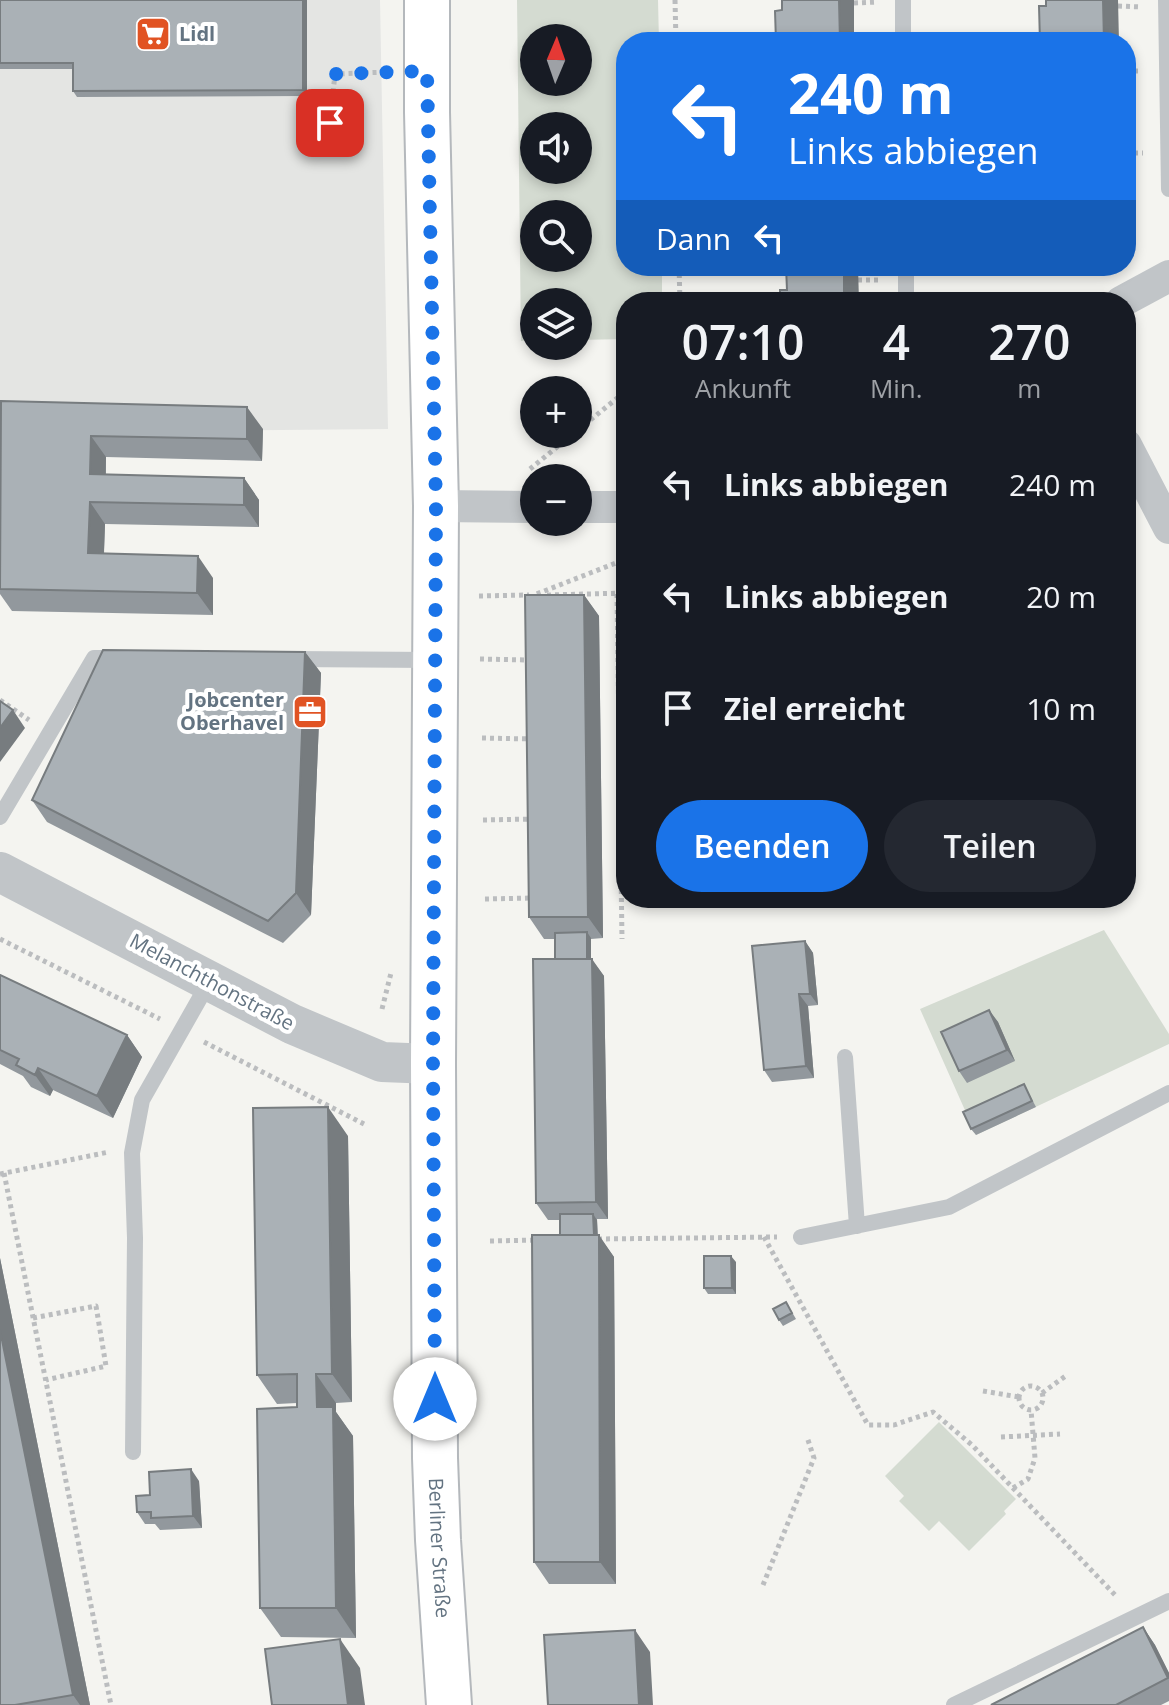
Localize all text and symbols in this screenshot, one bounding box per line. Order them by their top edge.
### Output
supermarket icon: Lidl [134,15,172,53]
place label: Lidl [179,20,215,47]
north arrow [520,24,592,96]
map controls [520,24,592,536]
text: 240 m [788,54,954,130]
icon: left [656,64,760,168]
pin [296,89,364,157]
icon: arrive [308,101,352,145]
button: sound [520,112,592,184]
text: Links abbiegen [788,126,1039,175]
button: search [520,200,592,272]
icon: left [747,216,791,260]
text: Dann [656,218,731,259]
button: layers [520,288,592,360]
text: 07:10 [681,309,804,374]
text: 4 [883,309,910,374]
text: 270 [988,309,1070,374]
text: Ankunft [695,370,791,406]
text: Min. [870,370,923,406]
text: m [1017,370,1041,406]
button: + [520,376,592,448]
icon: left [656,462,700,506]
button: − [520,464,592,536]
text: Links abbiegen [724,464,949,505]
text: 240 m [1009,464,1096,505]
icon: left [656,574,700,618]
text: Links abbiegen [724,576,949,617]
text: 20 m [1026,576,1096,617]
place label: Jobcenter Oberhavel [180,686,284,736]
icon: arrive [656,686,700,730]
text: Ziel erreicht [724,688,905,729]
text: 10 m [1026,688,1096,729]
office icon: Jobcenter Oberhavel [291,693,329,731]
button: Beenden [656,800,868,892]
button: Teilen [884,800,1096,892]
street label: Melanchthonstraße [125,927,299,1036]
position arrow [393,1357,477,1441]
street label: Berliner Straße [423,1477,457,1619]

